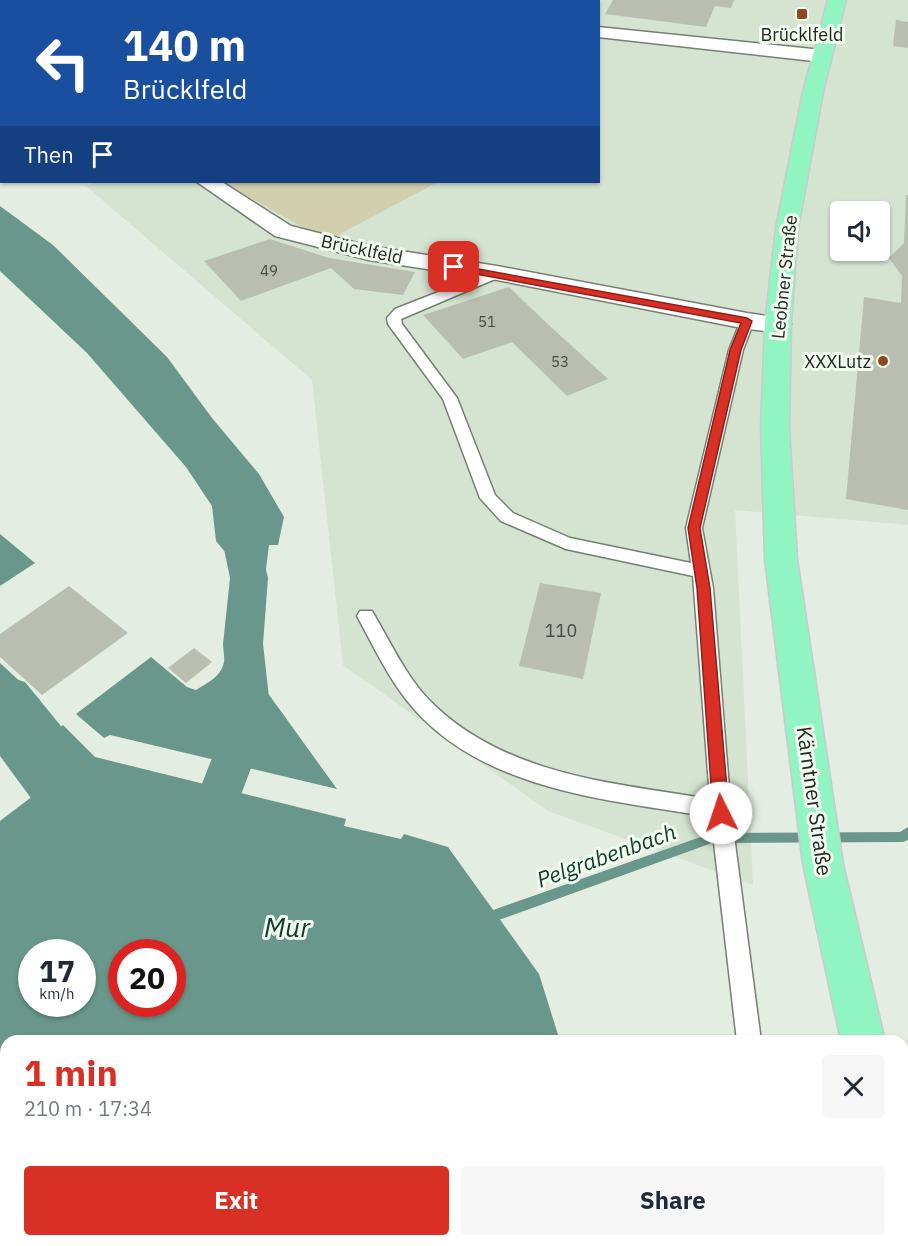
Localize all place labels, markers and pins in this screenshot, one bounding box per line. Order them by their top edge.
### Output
marker: Brücklfeld [795,7,809,21]
place label: Brücklfeld [761,23,844,46]
pin [428,241,479,292]
place label: XXXLutz [804,350,871,373]
marker: XXXLutz [876,354,890,368]

